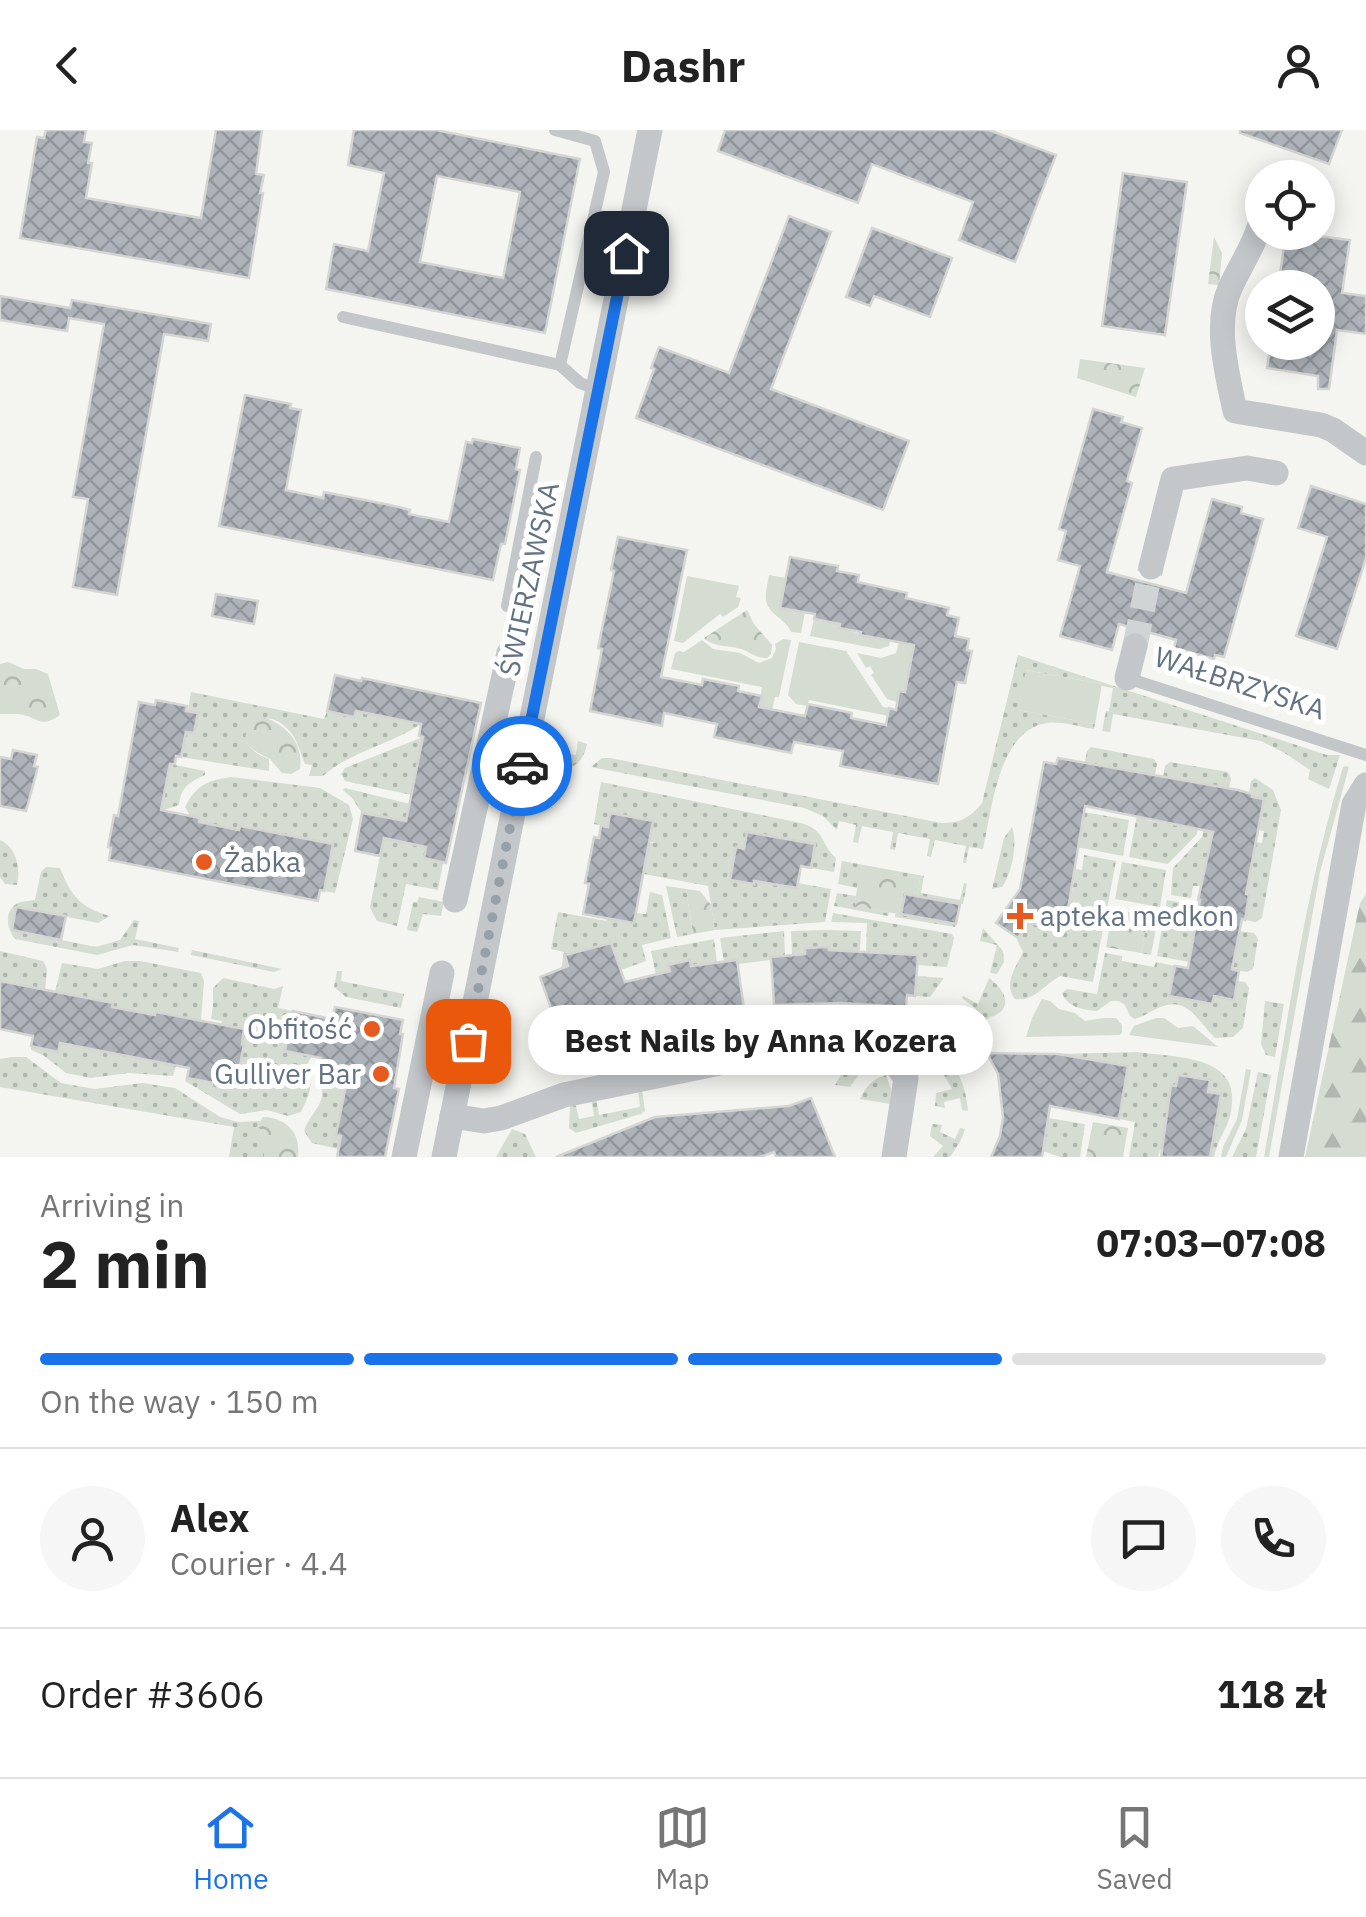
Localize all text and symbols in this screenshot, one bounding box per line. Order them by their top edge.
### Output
text: Dashr [621,36,745,94]
icon: back [40,38,95,93]
icon: person [1271,38,1326,93]
map controls [1245,160,1335,360]
button: locate [1245,160,1335,250]
pin [584,211,669,296]
icon: home [599,226,654,281]
button: layers [1245,270,1335,360]
street label: ŚWIERZAWSKA [490,478,567,679]
street label: WAŁBRZYSKA [1150,638,1330,728]
courier [472,716,572,816]
icon: car [495,739,550,794]
place label: Żabka [224,843,301,880]
marker: Żabka [193,851,215,873]
place label: apteka medkon [1040,897,1234,934]
marker: apteka medkon [1009,905,1031,927]
pin [426,999,511,1084]
callout: Best Nails by Anna Kozera [528,1006,993,1076]
place label: Obfitość [247,1010,352,1047]
icon: bag [441,1014,496,1069]
marker: Obfitość [361,1018,383,1040]
text: Best Nails by Anna Kozera [564,1019,957,1061]
place label: Gulliver Bar [214,1055,361,1092]
marker: Gulliver Bar [370,1063,392,1085]
text: Arriving in [40,1184,185,1226]
text: 07:03–07:08 [1096,1218,1326,1267]
text: 2 min [40,1221,210,1306]
text: On the way · 150 m [40,1380,319,1422]
button: person [40,1486,145,1591]
button: chat [1091,1486,1196,1591]
button: phone [1221,1486,1326,1591]
text: Alex [170,1493,250,1542]
text: Courier · 4.4 [170,1542,348,1584]
text: Order #3606 [40,1669,265,1718]
text: 118 zł [1217,1669,1326,1718]
tab: Home [193,1800,269,1897]
tab: Map [655,1800,710,1897]
tab: Saved [1097,1800,1173,1897]

